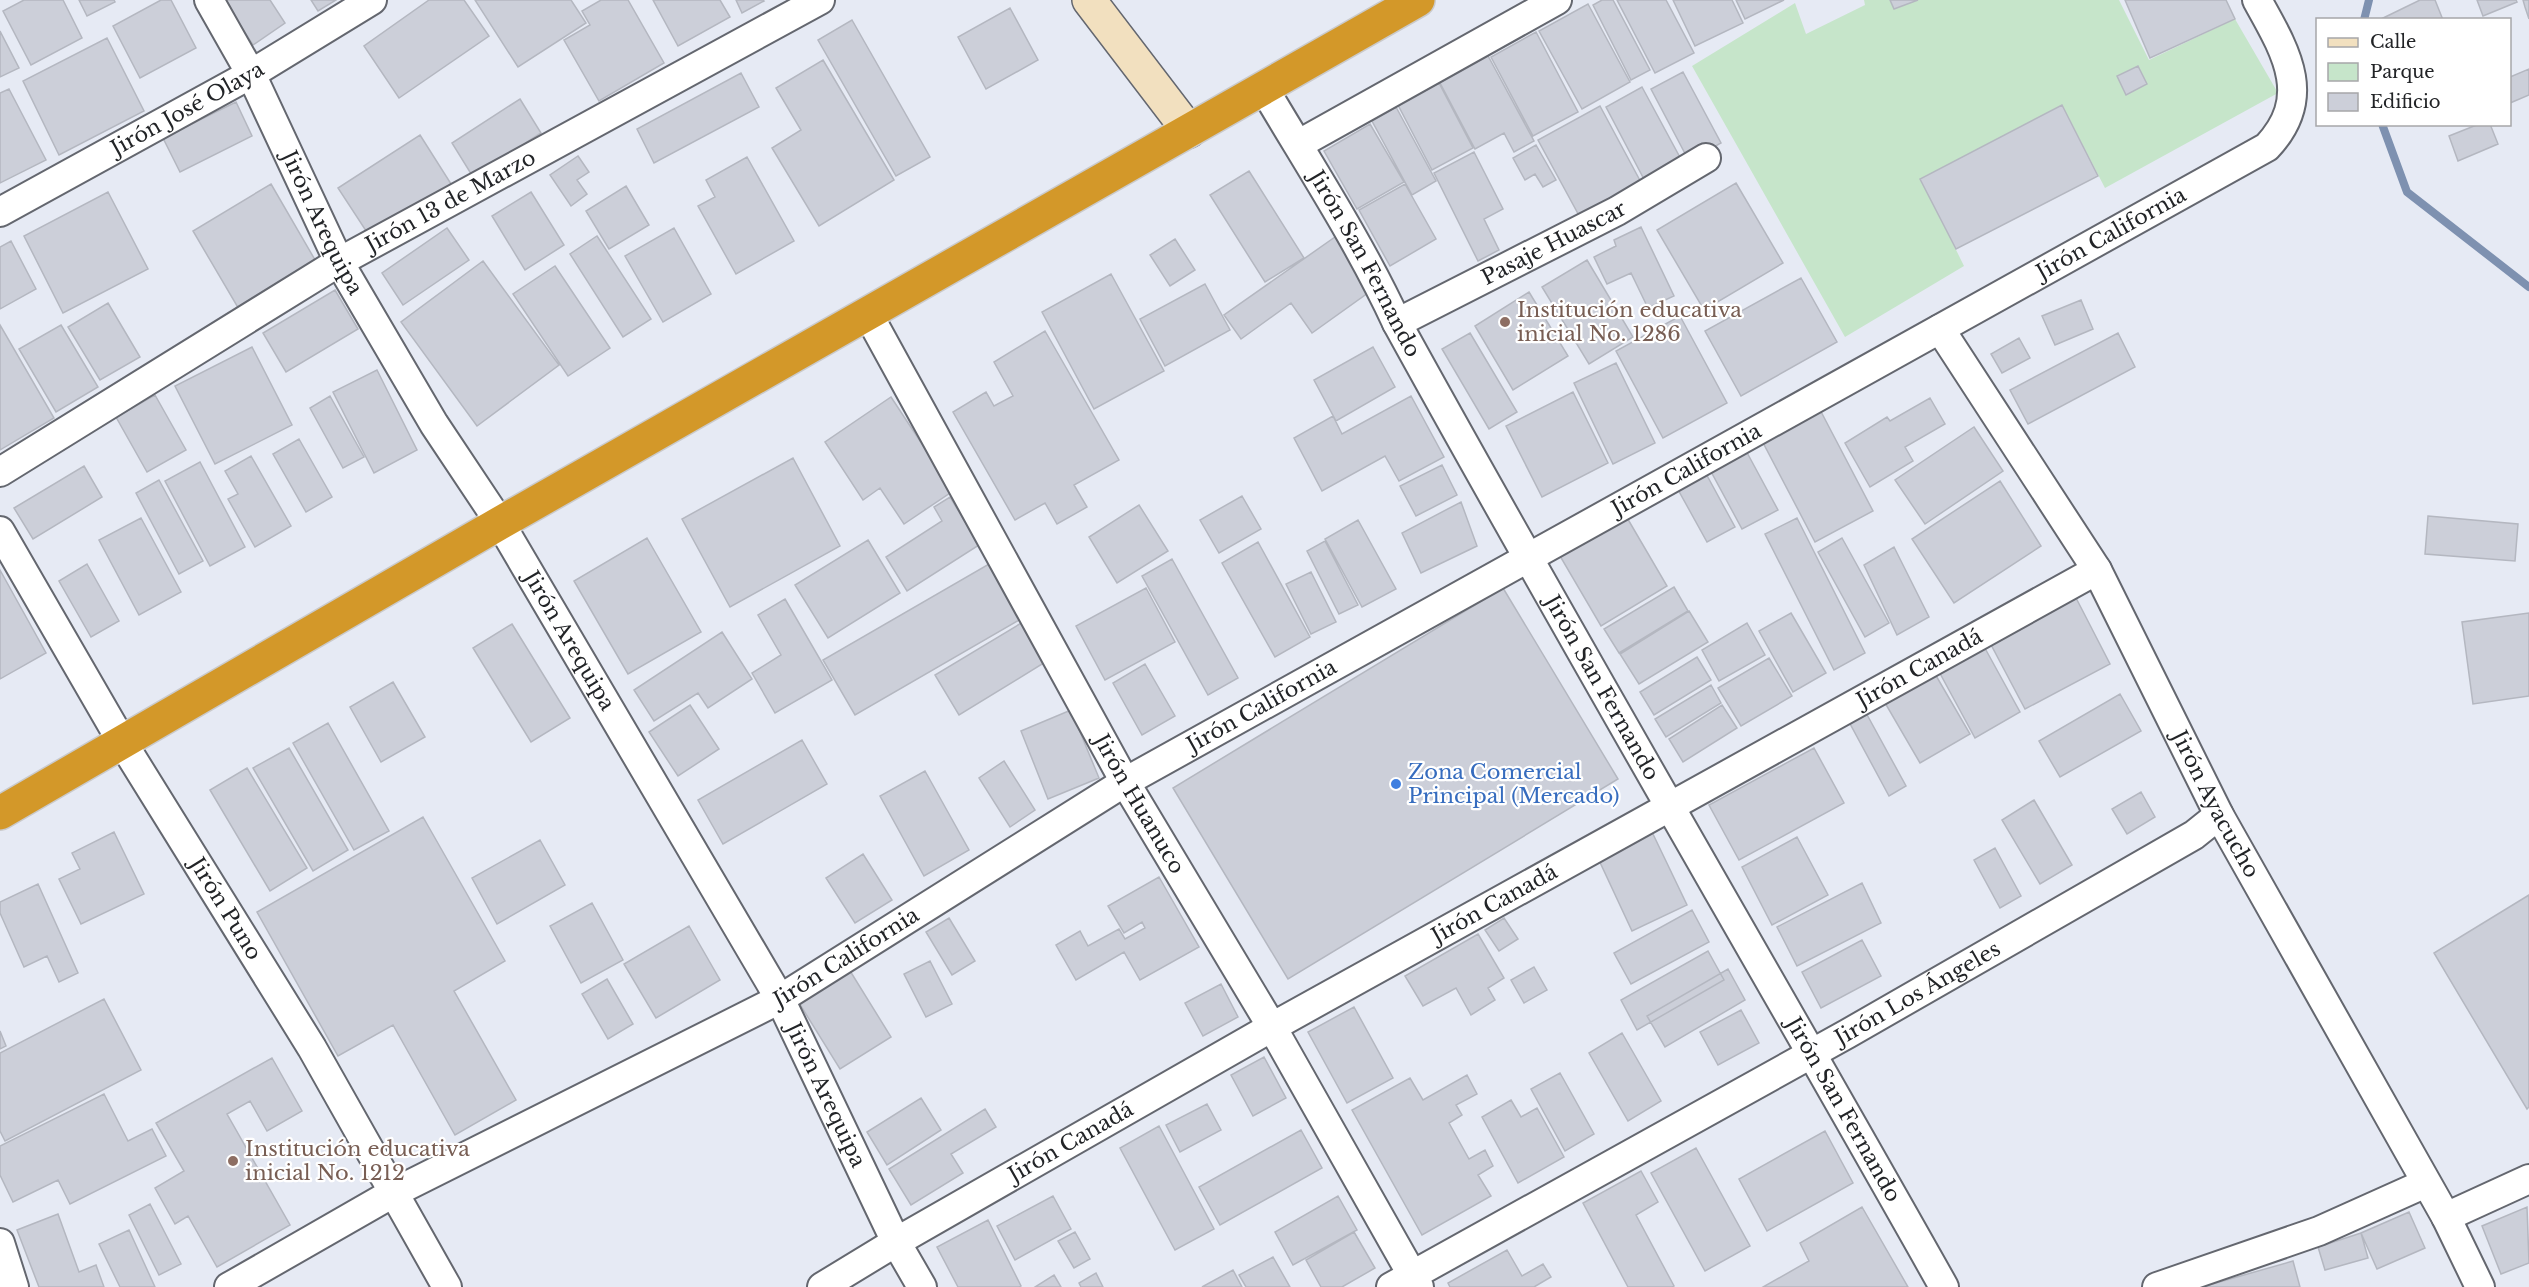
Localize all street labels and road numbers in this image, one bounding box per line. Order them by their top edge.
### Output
street label: Jirón José Olaya [104,56,269,163]
street label: Jirón Arequipa [275,144,369,300]
street label: Jirón 13 de Marzo [359,144,540,259]
street label: Jirón San Fernando [1302,163,1426,362]
street label: Jirón California [2029,181,2191,287]
street label: Pasaje Huascar [1477,195,1631,291]
street label: Jirón California [1605,418,1766,523]
street label: Jirón Arequipa [517,564,621,715]
street label: Jirón San Fernando [1538,588,1665,785]
street label: Jirón Canadá [1850,623,1987,715]
street label: Jirón California [1180,654,1341,759]
street label: Jirón Ayacucho [2165,723,2265,882]
street label: Jirón Huanuco [1087,727,1190,879]
street label: Jirón Puno [182,850,267,965]
street label: Jirón Canadá [1424,858,1562,950]
street label: Jirón California [767,902,924,1014]
street label: Jirón Los Ángeles [1828,936,2005,1053]
street label: Jirón San Fernando [1779,1010,1906,1207]
street label: Jirón Arequipa [779,1016,872,1172]
street label: Jirón Canadá [1001,1096,1138,1189]

